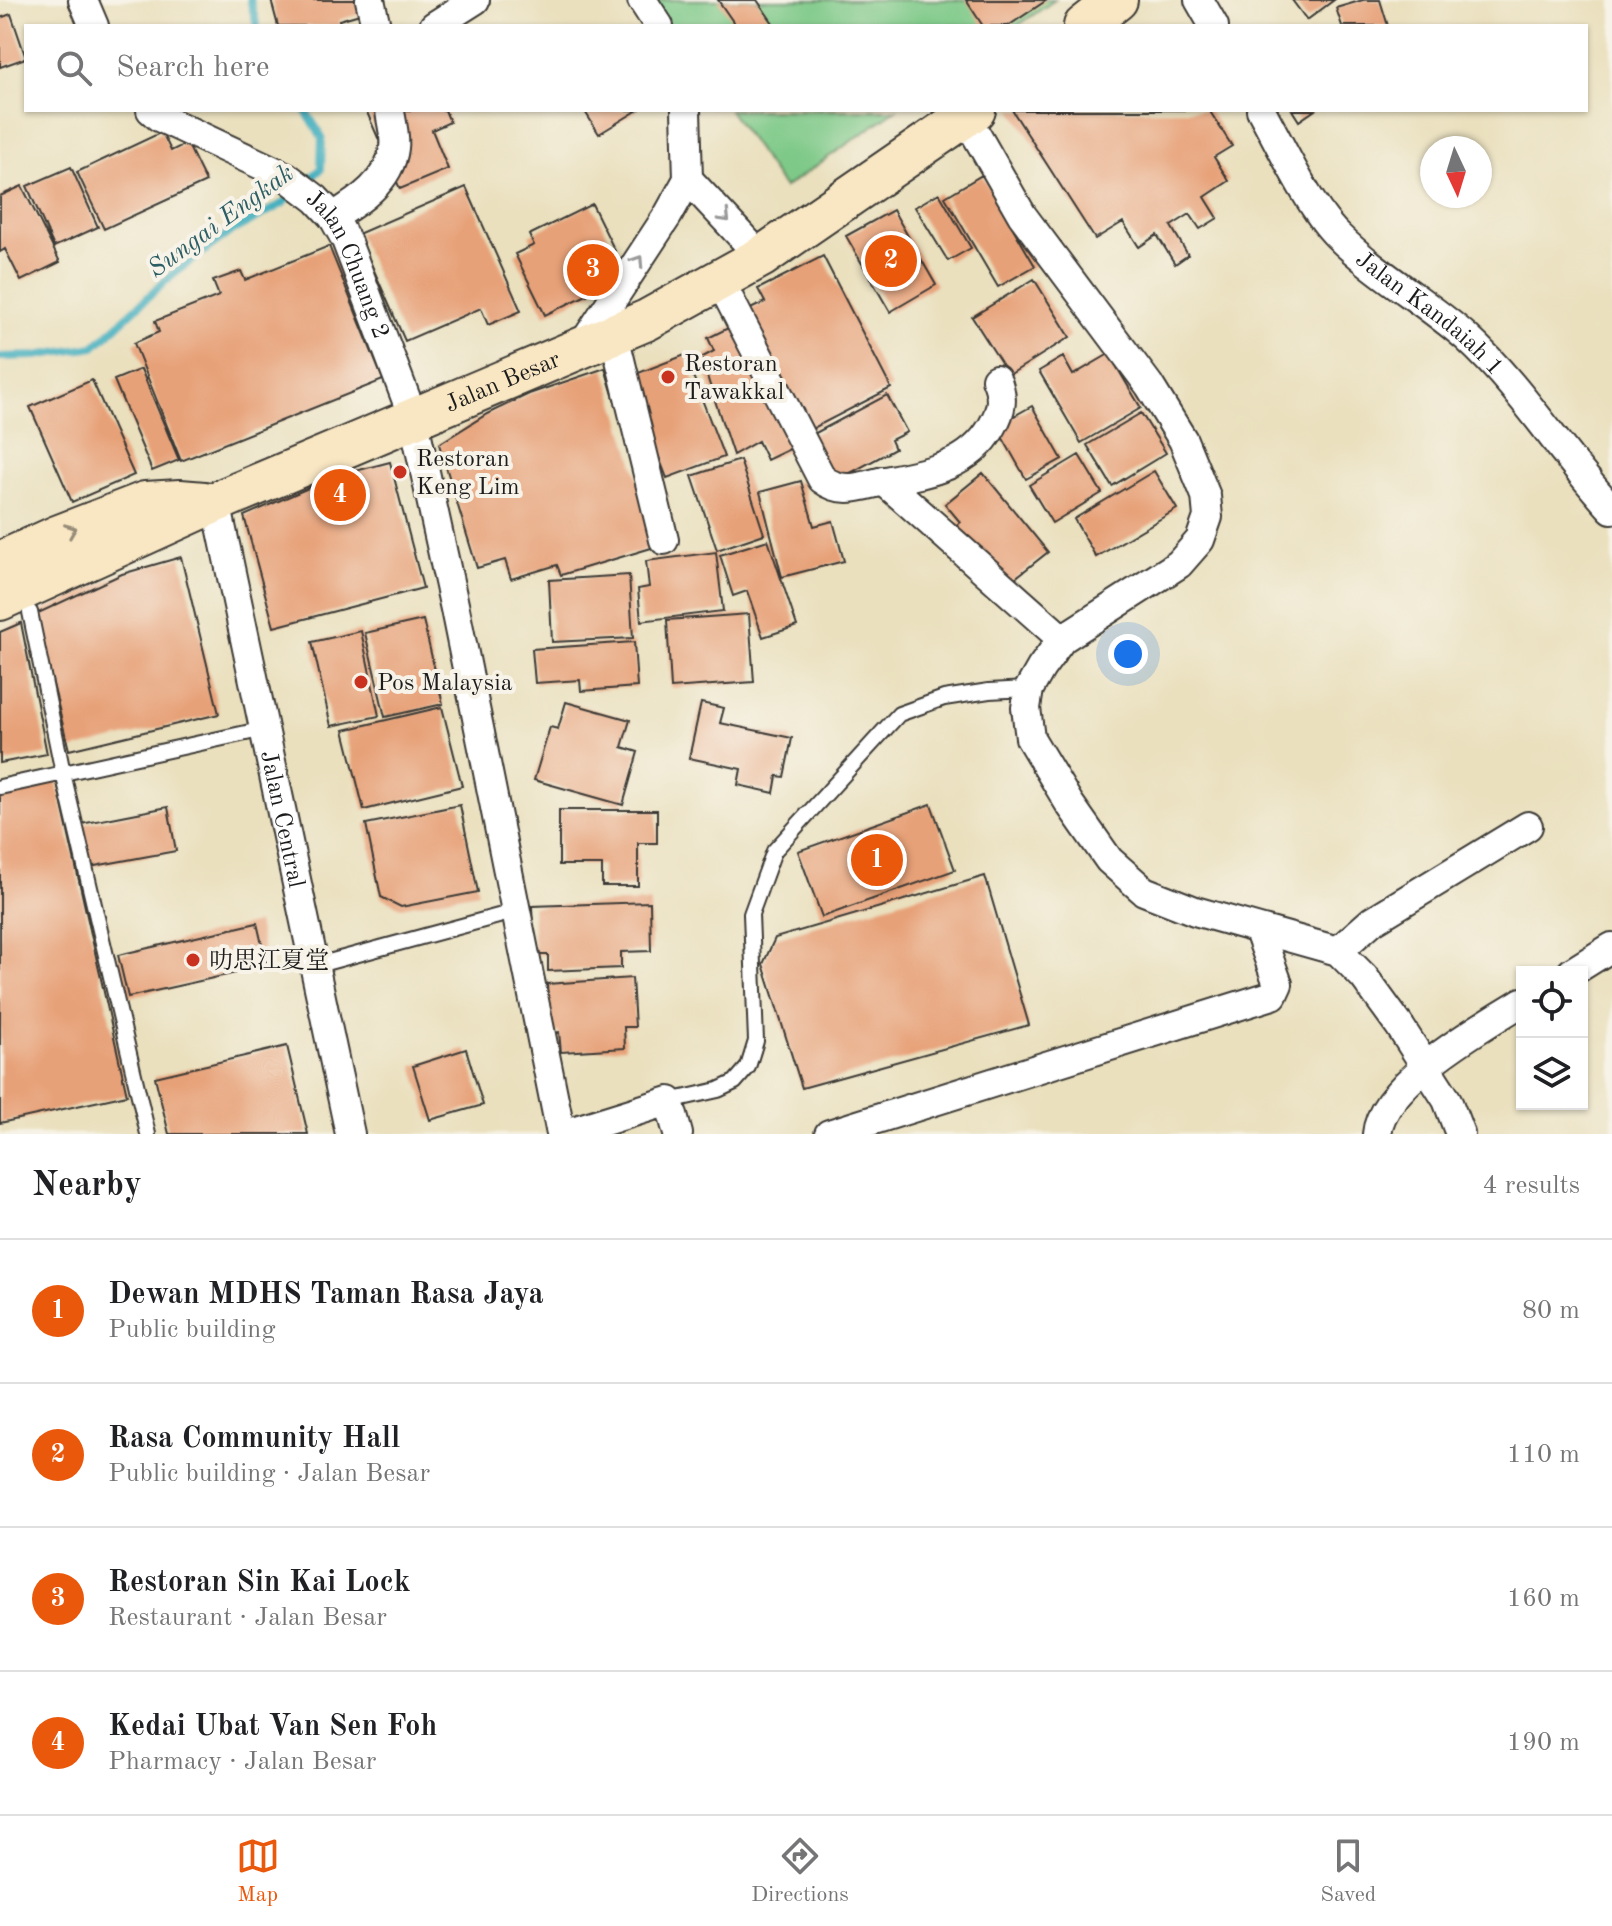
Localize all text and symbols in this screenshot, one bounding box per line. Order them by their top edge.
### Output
search box [24,24,1588,112]
icon: search [52,46,96,90]
text: Search here [116,53,270,83]
north arrow [1420,136,1492,208]
water label: Sungai Engkak [143,160,299,283]
street label: Jalan Chuang 2 [301,186,392,342]
one-way arrow [716,208,731,222]
pin: 2 [865,231,917,291]
pin: 3 [567,240,619,300]
street label: Jalan Kandaiah 1 [1350,248,1507,381]
one-way arrow [628,256,643,270]
street label: Jalan Besar [442,348,564,418]
place label: Restoran Tawakkal [684,353,784,405]
marker: Restoran Tawakkal [659,368,677,386]
place label: Restoran Keng Lim [416,448,519,500]
marker: Restoran Keng Lim [391,463,409,481]
pin: 4 [314,465,366,525]
one-way arrow [63,523,77,540]
your location [1108,634,1148,674]
place label: Pos Malaysia [377,672,513,696]
marker: Pos Malaysia [352,673,370,691]
street label: Jalan Central [255,749,307,890]
pin: 1 [851,830,903,890]
place label: 叻思江夏堂 [209,947,329,974]
marker: 叻思江夏堂 [184,951,202,969]
map controls [1516,966,1588,1110]
button: locate [1516,966,1588,1038]
button: layers [1516,1038,1588,1110]
text: Nearby [32,1169,142,1203]
text: 4 results [1482,1173,1580,1199]
text: Dewan MDHS Taman Rasa Jaya [108,1280,544,1310]
text: 1 [50,1298,66,1324]
text: 80 m [1522,1298,1580,1324]
text: Public building [108,1317,275,1343]
text: Rasa Community Hall [108,1424,400,1454]
text: 2 [50,1442,66,1468]
text: 110 m [1507,1442,1580,1468]
text: Public building · Jalan Besar [108,1461,430,1487]
text: Restoran Sin Kai Lock [108,1568,411,1598]
text: 3 [50,1586,66,1612]
text: 160 m [1507,1586,1580,1612]
text: Restaurant · Jalan Besar [108,1605,387,1631]
text: Kedai Ubat Van Sen Foh [108,1712,437,1742]
text: 4 [50,1730,66,1756]
text: 190 m [1507,1730,1580,1756]
text: Pharmacy · Jalan Besar [108,1749,377,1775]
tab: Map [236,1834,280,1909]
tab: Directions [751,1834,849,1909]
tab: Saved [1320,1834,1376,1909]

